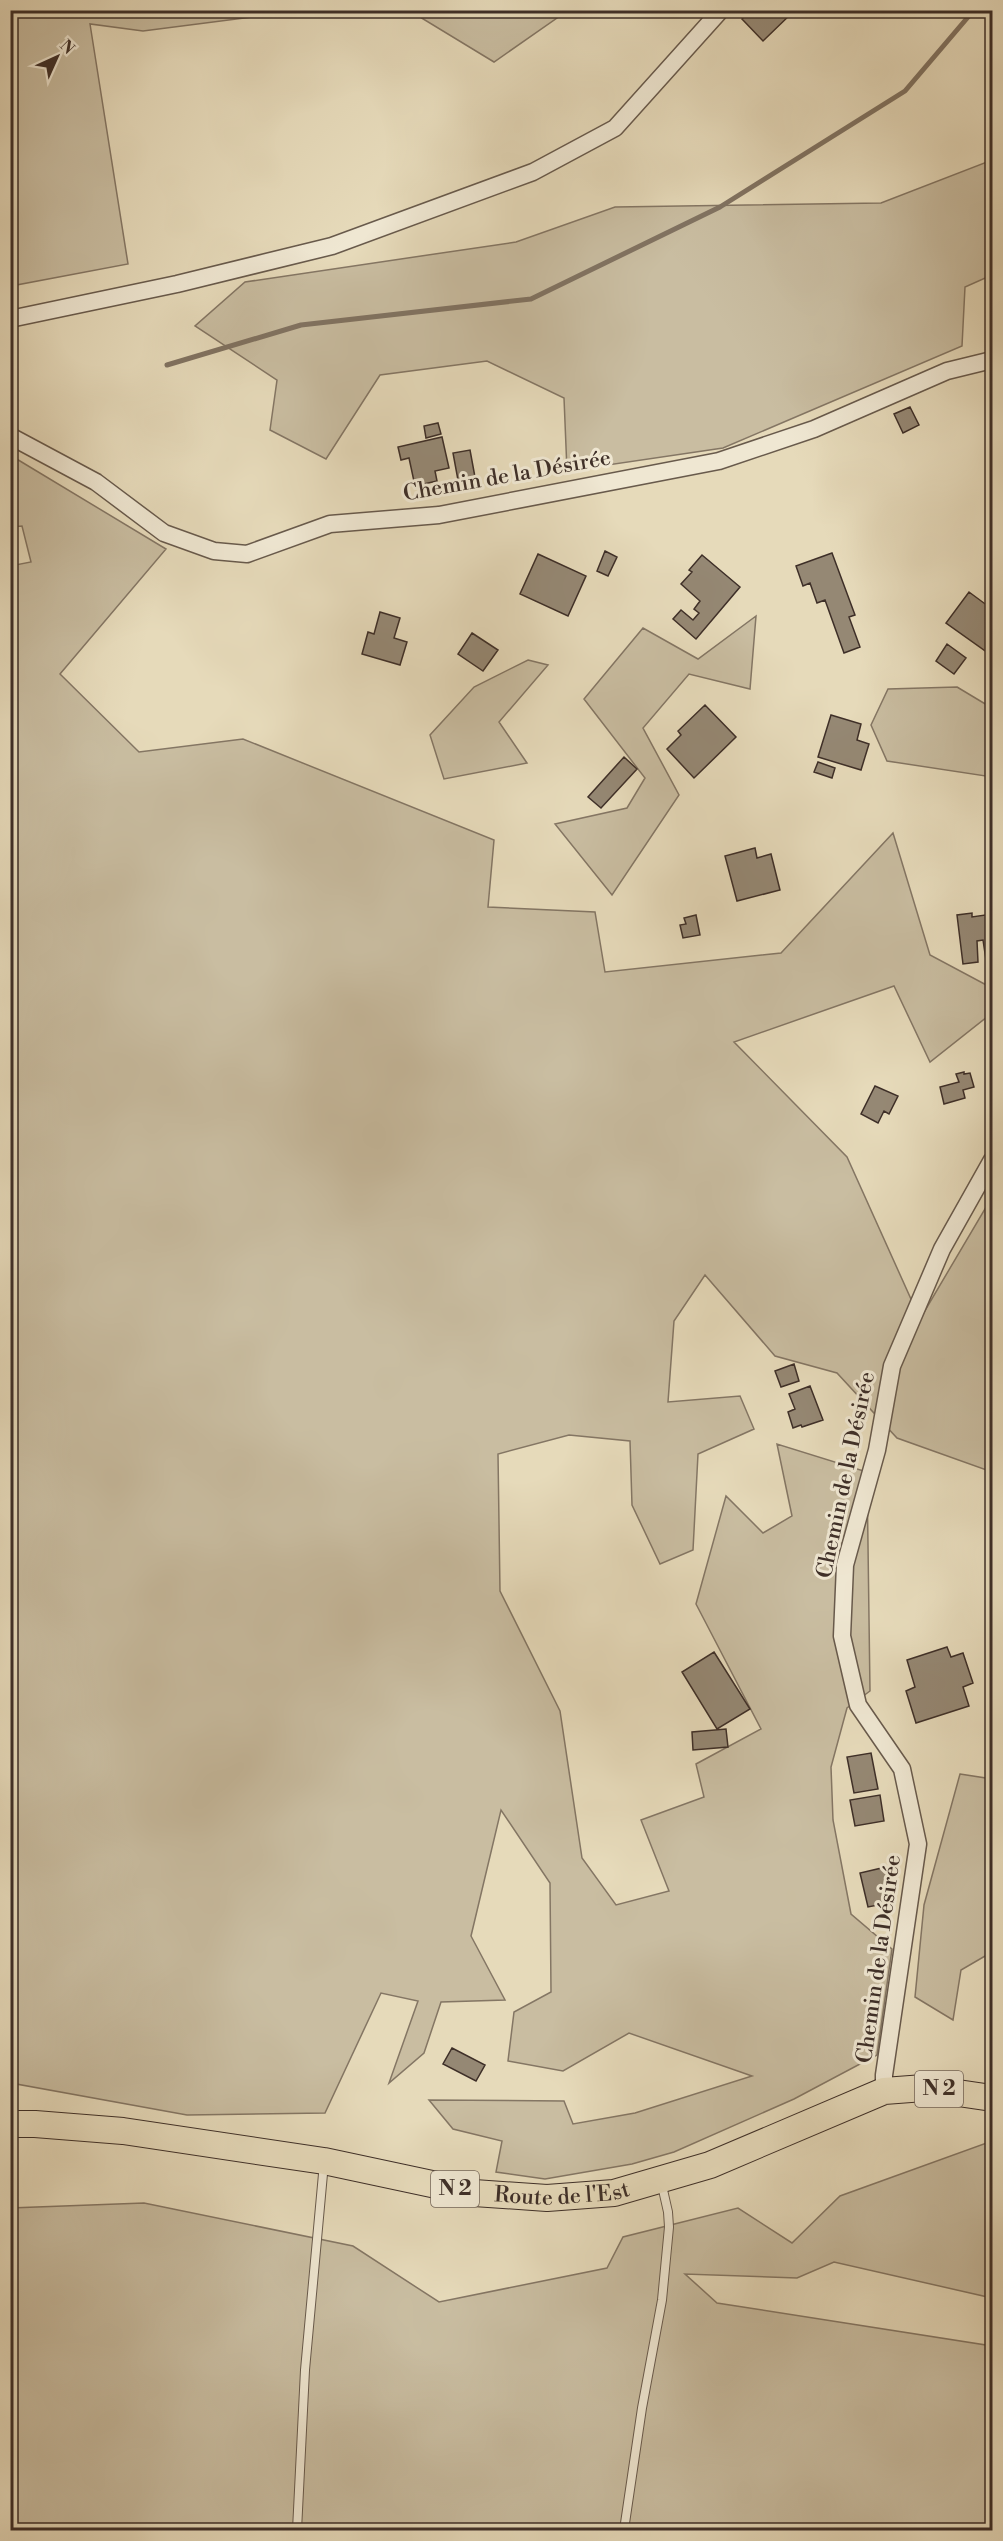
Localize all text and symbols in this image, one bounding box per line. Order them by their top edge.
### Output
north arrow [27,27,87,87]
text: N [55,36,79,59]
street label: Chemin de la Désirée [401,444,613,508]
street label: Chemin de la Désirée [811,1369,881,1581]
street label: Chemin de la Désirée [851,1853,907,2065]
road number: N 2 [915,2071,963,2107]
road number: N 2 [431,2171,479,2207]
street label: Route de l'Est [493,2176,633,2212]

